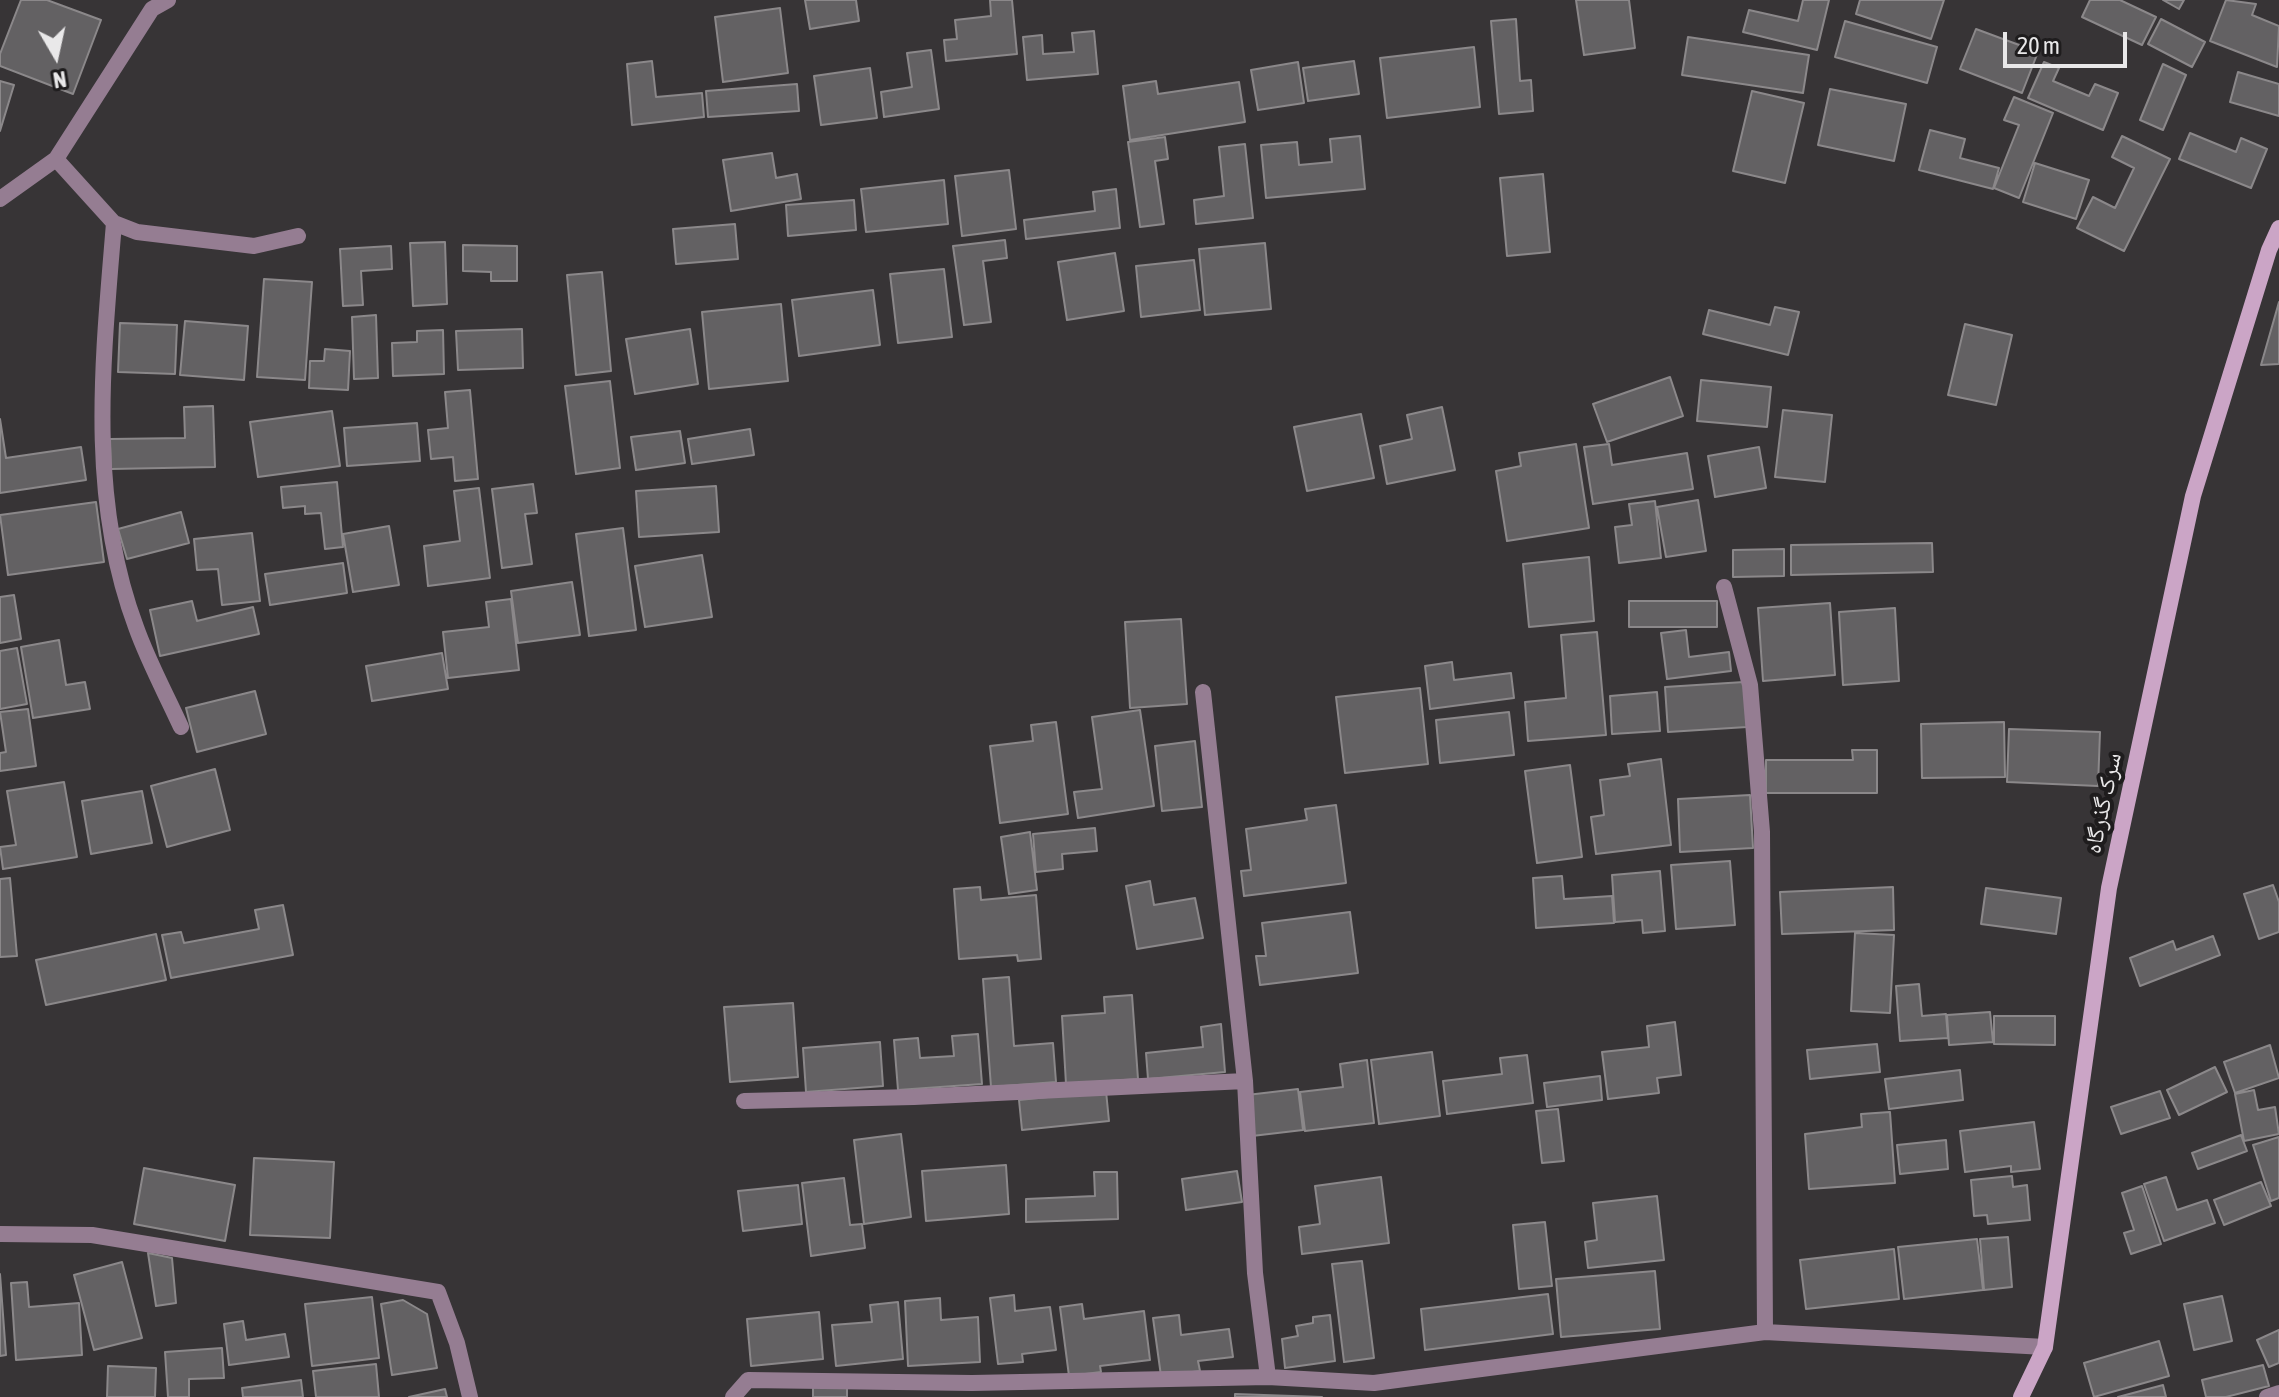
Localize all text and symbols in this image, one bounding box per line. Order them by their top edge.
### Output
north arrow [16,16,96,96]
scale bar [2007,16,2131,66]
text: 20 m [2017,32,2060,59]
text: N [51,66,68,94]
street label: سرک گذرگاه [2078,750,2128,856]

